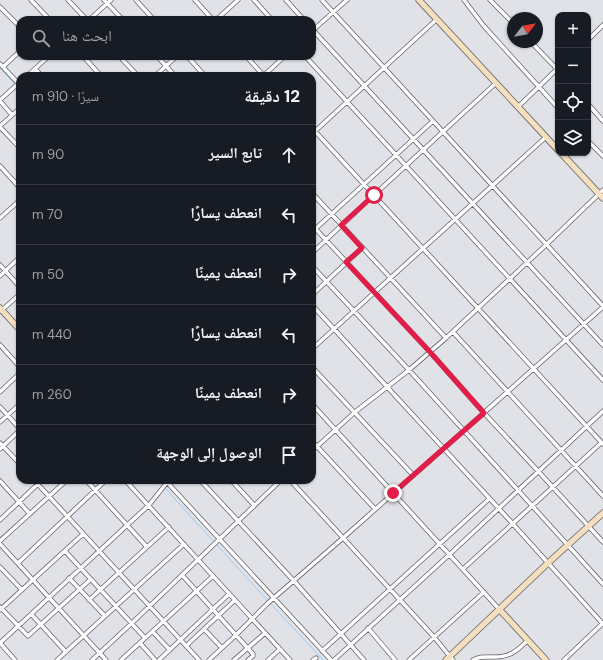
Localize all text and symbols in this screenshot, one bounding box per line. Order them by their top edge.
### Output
north arrow [507,12,543,48]
map controls [555,12,591,156]
button: + [555,12,591,48]
search box [16,16,316,60]
text: ابحث هنا [62,26,112,46]
icon: search [30,27,52,49]
button: − [555,48,591,84]
button: locate [555,84,591,120]
text: 12 دقيقة [244,85,300,107]
text: سيرًا · 910 m [32,88,99,105]
button: layers [555,120,591,156]
text: تابع السير [208,143,262,163]
icon: ahead [278,144,300,166]
text: 90 m [32,146,64,163]
route start [365,186,383,204]
text: انعطف يسارًا [190,203,262,223]
icon: left [278,204,300,226]
text: 70 m [32,206,63,223]
text: انعطف يمينًا [195,263,262,283]
icon: right [278,264,300,286]
text: 50 m [32,266,64,283]
text: انعطف يسارًا [190,323,262,343]
icon: left [278,324,300,346]
text: 440 m [32,326,72,343]
text: انعطف يمينًا [195,383,262,403]
icon: right [278,384,300,406]
text: 260 m [32,386,72,403]
text: الوصول إلى الوجهة [156,443,262,463]
icon: arrive [278,444,300,466]
route end [384,484,402,502]

